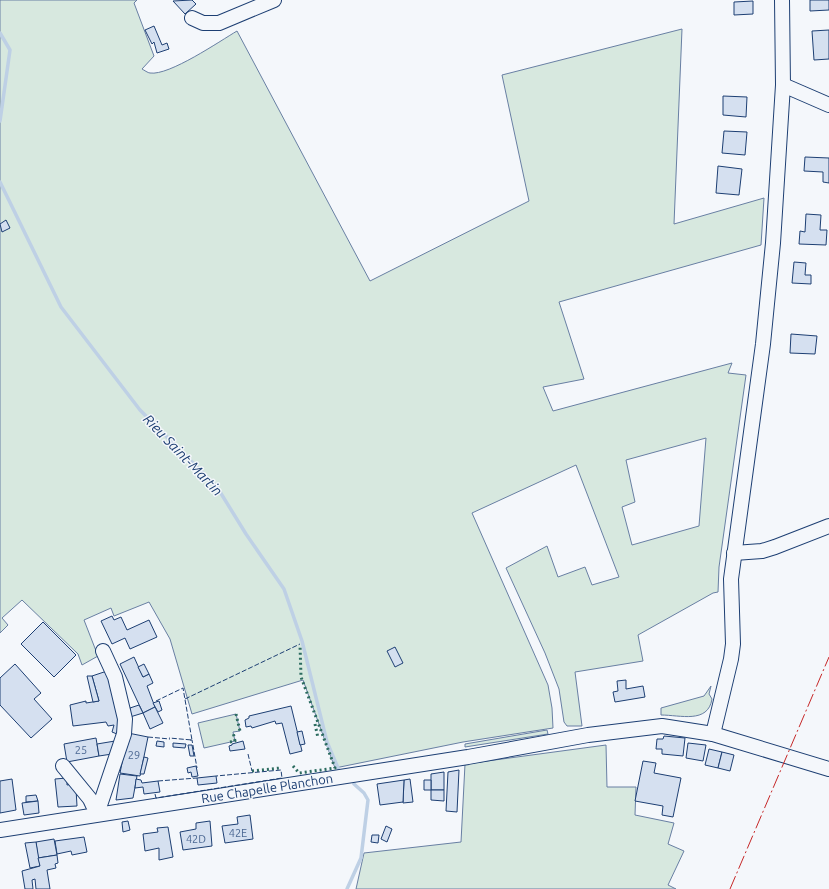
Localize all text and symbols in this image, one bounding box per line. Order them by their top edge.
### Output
water label: Rieu Saint-Martin [140,411,226,499]
house number: 25 [75,744,87,756]
house number: 29 [128,749,140,761]
street label: Rue Chapelle Planchon [200,771,334,805]
house number: 42E [229,827,247,839]
house number: 42D [186,833,206,845]

